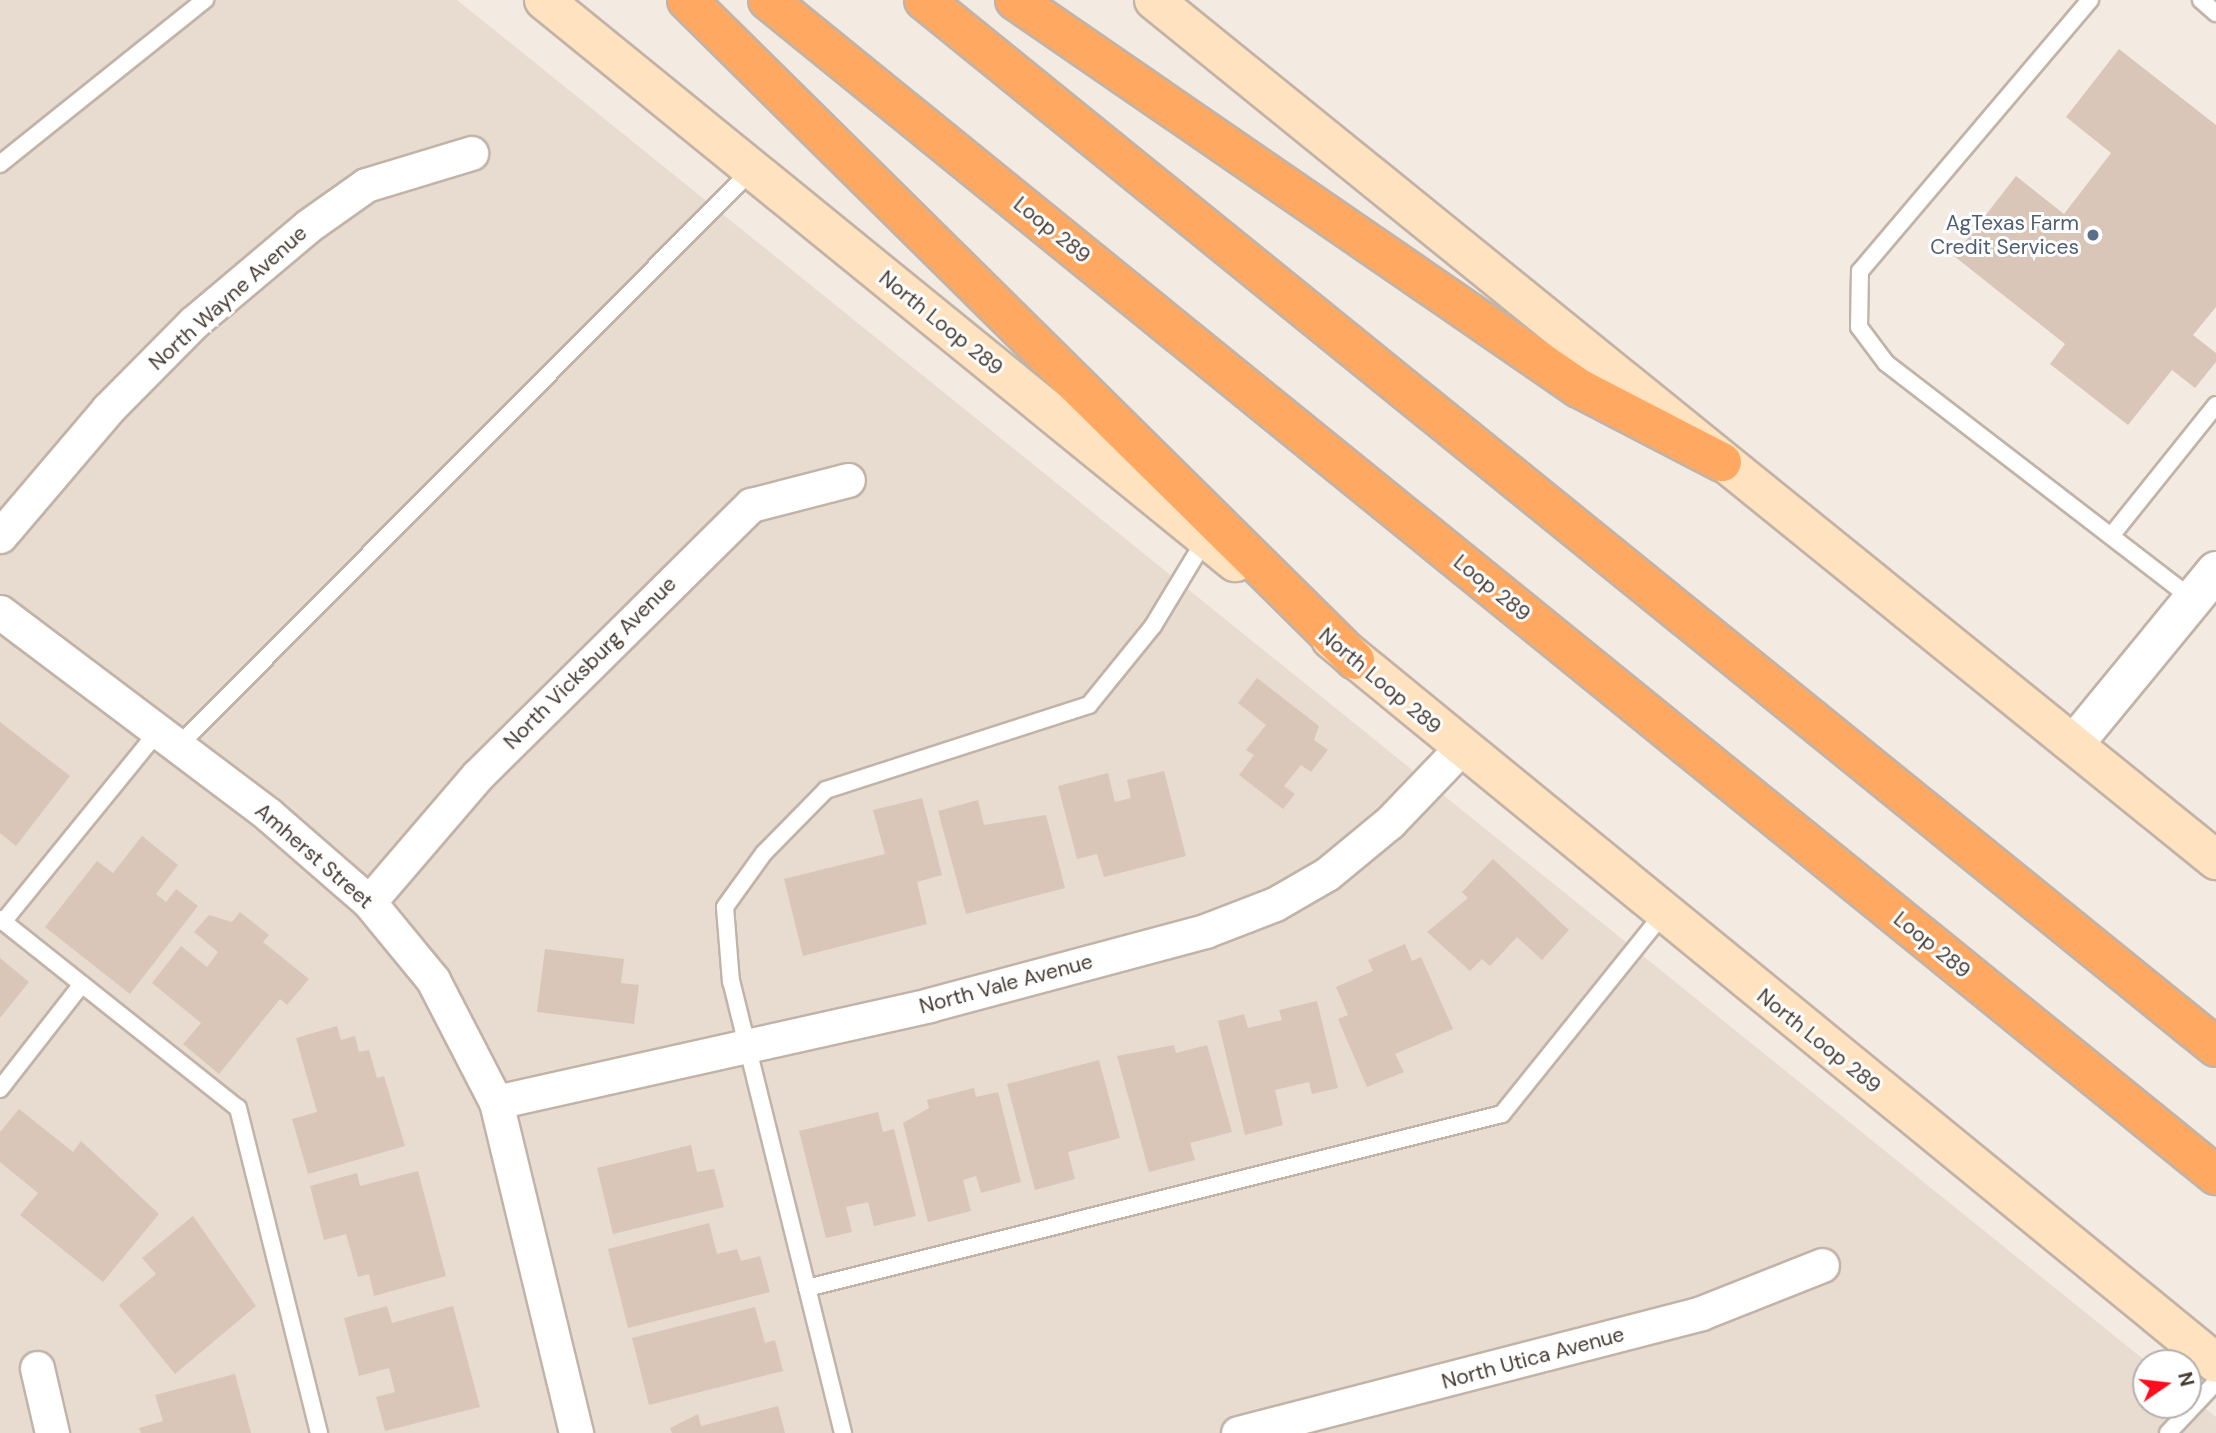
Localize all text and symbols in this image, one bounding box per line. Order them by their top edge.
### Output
street label: Loop 289 [1009,191,1095,269]
place label: AgTexas Farm Credit Services [1930,210,2079,260]
street label: North Wayne Avenue [144,221,312,375]
marker: AgTexas Farm Credit Services [2085,227,2101,243]
street label: North Loop 289 [874,265,1008,381]
street label: Loop 289 [1449,549,1535,627]
street label: North Vicksburg Avenue [498,571,682,755]
street label: North Loop 289 [1314,623,1446,739]
street label: Amherst Street [250,798,378,914]
street label: Loop 289 [1889,906,1975,984]
street label: North Vale Avenue [917,949,1095,1019]
street label: North Loop 289 [1752,983,1886,1099]
street label: North Utica Avenue [1439,1321,1627,1395]
north arrow [2132,1349,2202,1419]
text: N [2172,1370,2200,1389]

